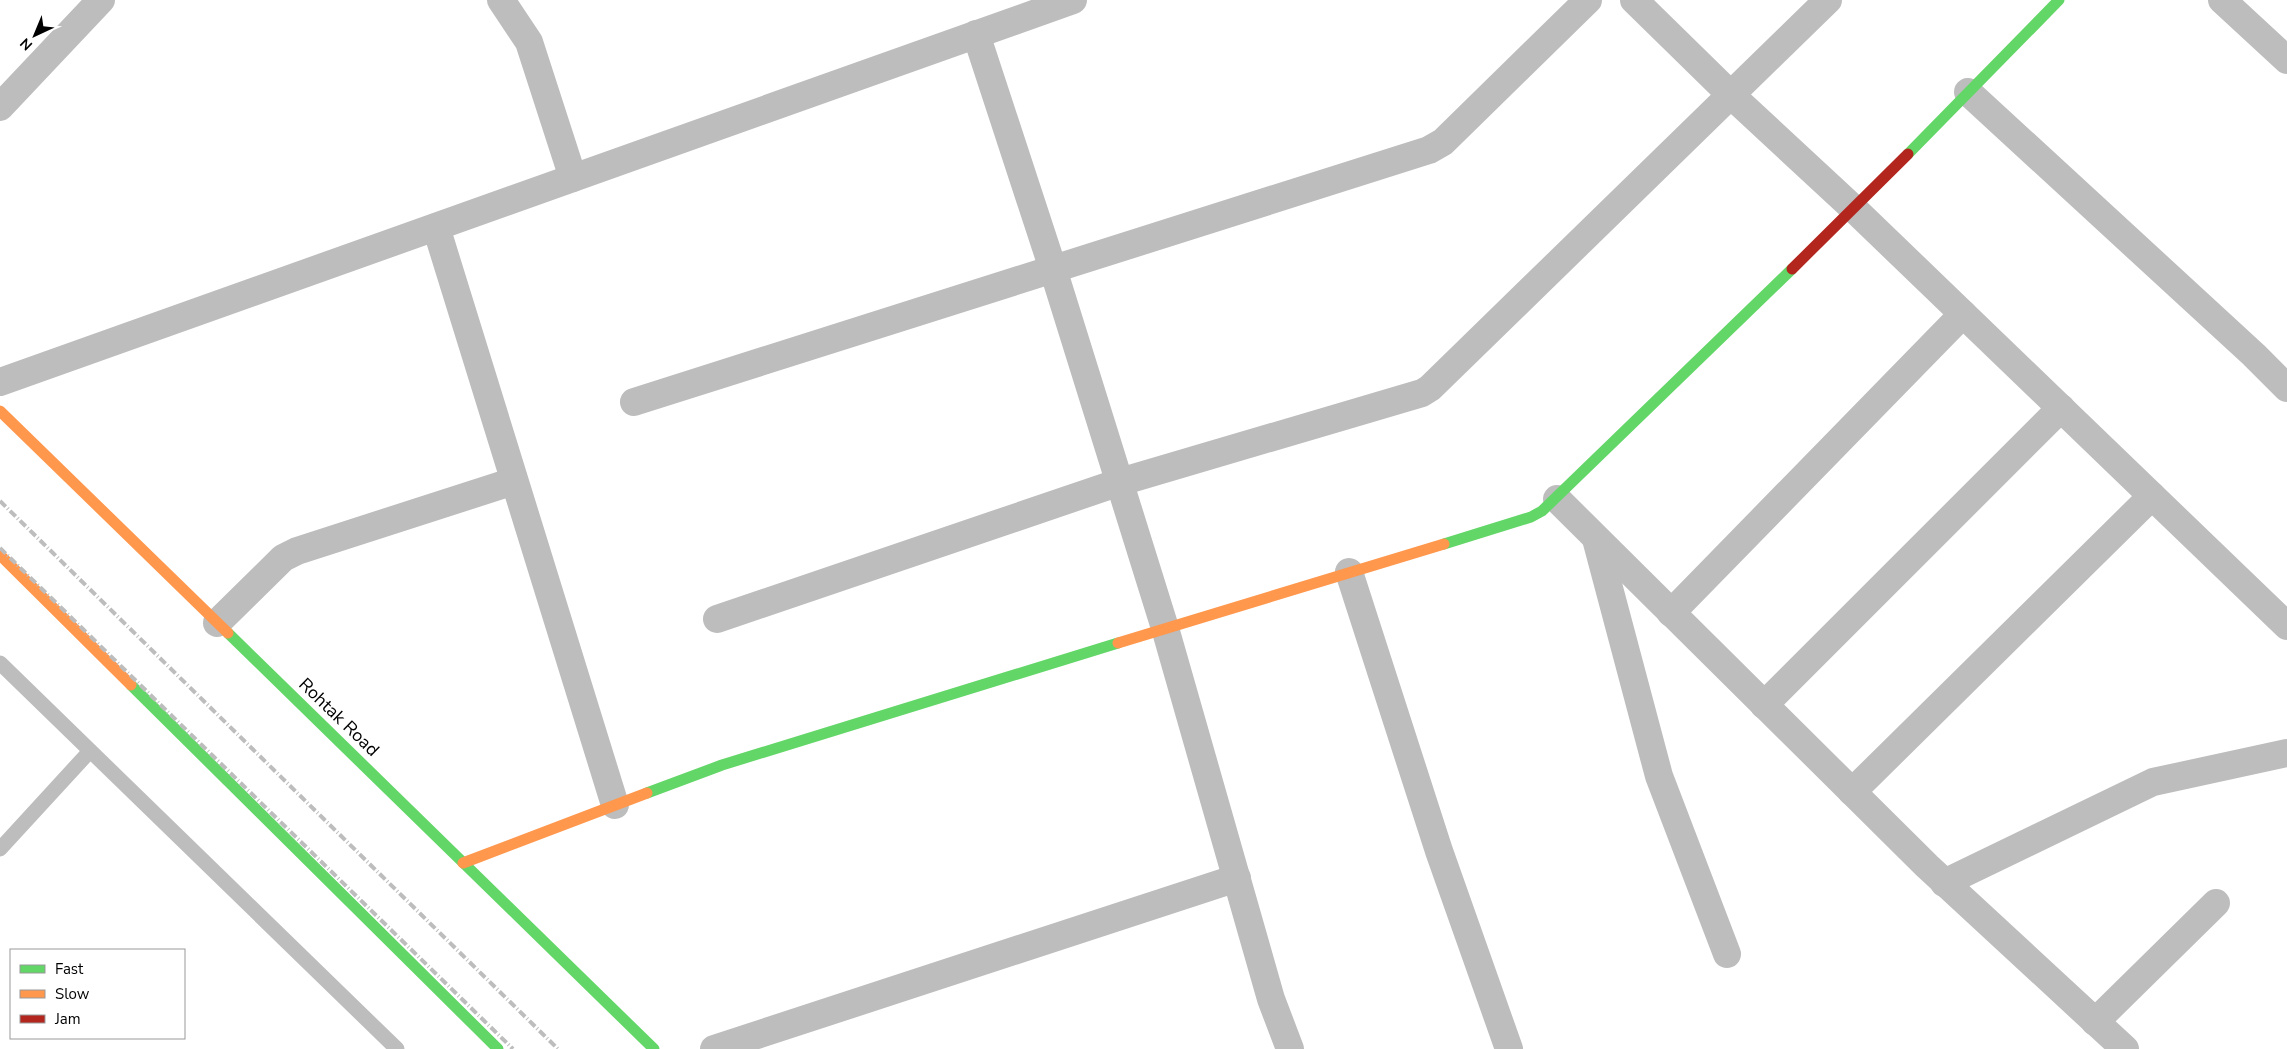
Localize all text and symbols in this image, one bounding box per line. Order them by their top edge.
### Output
north arrow [10,10,60,60]
text: N [16,34,37,54]
street label: Rohtak Road [293,672,385,762]
legend [10,949,185,1039]
text: Fast [55,959,84,979]
text: Slow [55,984,90,1004]
text: Jam [54,1009,81,1029]

